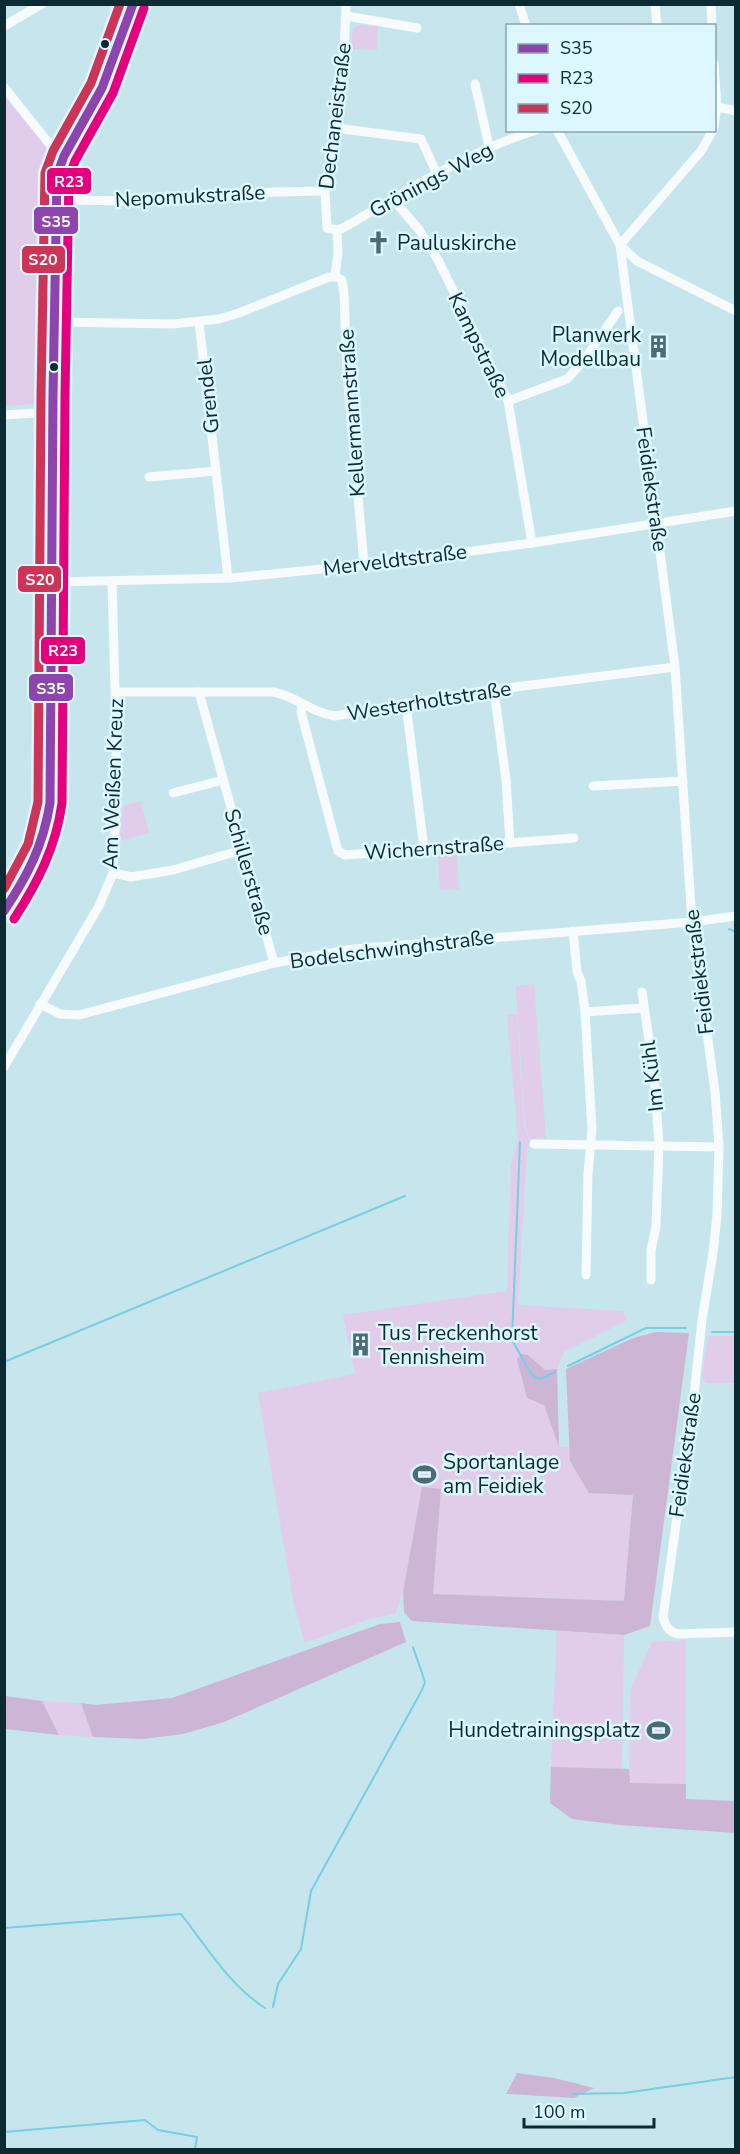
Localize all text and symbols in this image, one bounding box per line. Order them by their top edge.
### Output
legend [506,24,716,132]
text: S35 [560,36,593,60]
unlabelled marker [99,38,111,50]
street label: Dechaneistraße [312,41,358,191]
text: R23 [560,66,594,90]
text: S20 [560,96,593,120]
street label: Grönings Weg [364,136,498,224]
line badge: R23 [46,167,92,195]
text: R23 [54,171,84,193]
street label: Nepomukstraße [114,178,266,214]
line badge: S35 [33,206,79,235]
text: S35 [41,211,71,233]
place label: Pauluskirche [397,229,516,257]
church icon: Pauluskirche [366,230,392,256]
line badge: S20 [21,245,66,274]
text: S20 [28,249,58,271]
street label: Kampstraße [441,287,517,403]
place label: Planwerk Modellbau [540,321,641,373]
street label: Kellermannstraße [332,328,372,498]
building icon: Planwerk Modellbau [646,334,672,360]
street label: Grendel [190,356,226,435]
unlabelled marker [48,361,60,373]
street label: Feidiekstraße [629,425,675,553]
street label: Merveldtstraße [321,537,469,583]
line badge: S20 [17,565,62,593]
text: S20 [25,569,55,591]
line badge: R23 [40,636,86,665]
text: R23 [48,640,78,662]
line badge: S35 [28,673,74,702]
street label: Westerholtstraße [345,674,513,728]
text: S35 [36,678,66,700]
street label: Am Weißen Kreuz [96,698,130,870]
street label: Schillerstraße [218,806,280,938]
street label: Wichernstraße [363,829,505,867]
street label: Feidiekstraße [677,908,721,1036]
street label: Bodelschwinghstraße [288,923,496,975]
street label: Im Kühl [634,1038,670,1113]
place label: Tus Freckenhorst Tennisheim [378,1319,538,1371]
building icon: Tus Freckenhorst Tennisheim [347,1332,373,1358]
street label: Feidiekstraße [662,1391,708,1519]
place label: Sportanlage am Feidiek [443,1448,559,1500]
sports icon: Sportanlage am Feidiek [412,1461,438,1487]
place label: Hundetrainingsplatz [448,1716,640,1744]
sports icon: Hundetrainingsplatz [645,1717,671,1743]
scale bar [524,2091,654,2129]
text: 100 m [533,2100,585,2124]

